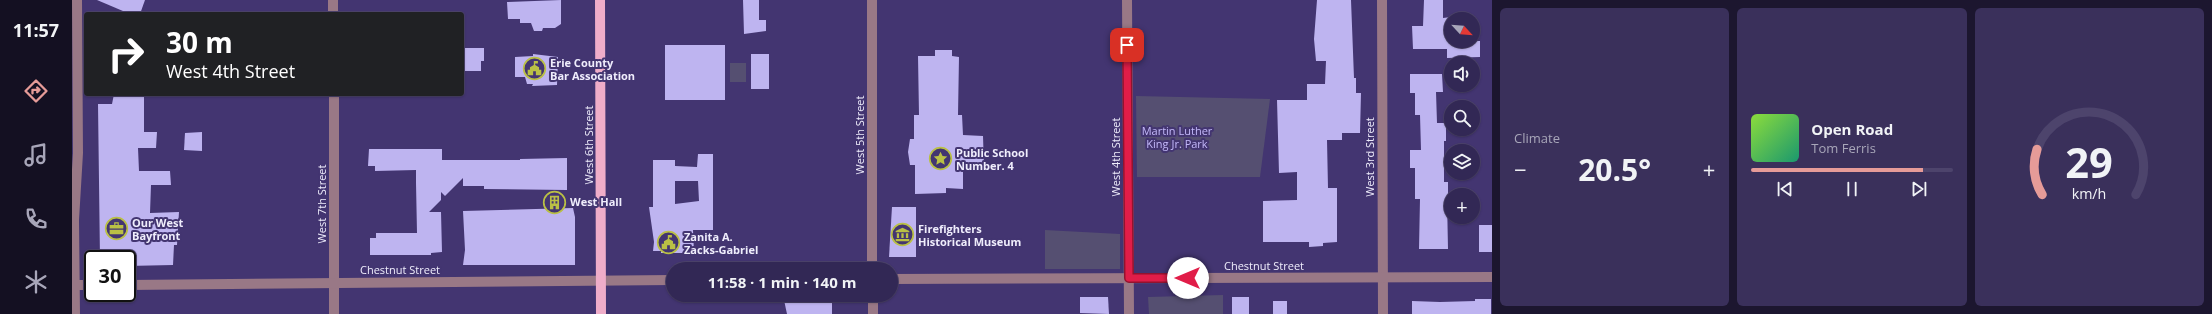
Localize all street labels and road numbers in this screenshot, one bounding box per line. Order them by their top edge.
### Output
street label: West 5th Street [852,95,867,174]
street label: West 6th Street [581,105,596,184]
street label: West 4th Street [1108,117,1123,196]
street label: West 3rd Street [1362,117,1377,197]
street label: West 7th Street [314,164,329,243]
street label: Chestnut Street [1224,258,1304,273]
street label: Chestnut Street [360,262,440,277]

